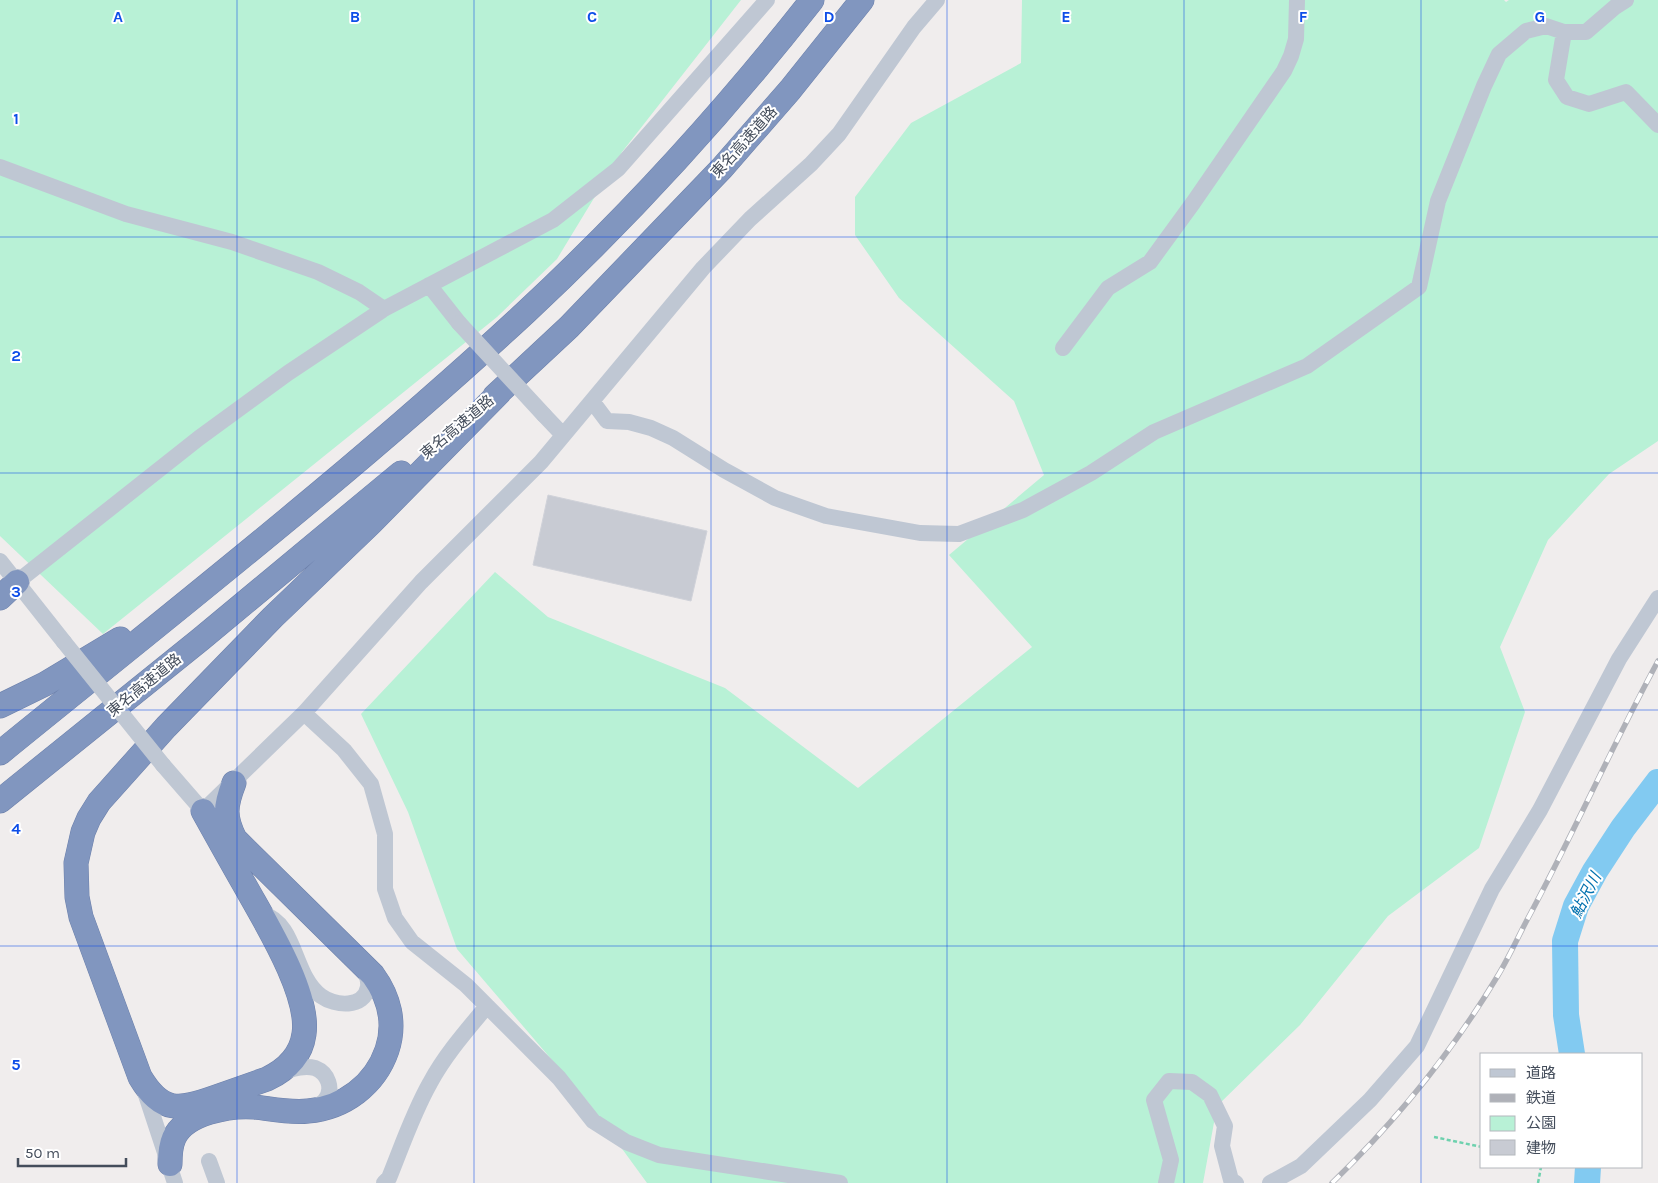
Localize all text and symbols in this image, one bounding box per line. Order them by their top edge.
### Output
text: A [113,7,123,26]
text: B [350,7,360,26]
text: C [587,7,597,26]
text: D [824,7,835,26]
text: E [1061,7,1071,26]
text: F [1299,7,1308,26]
text: G [1535,7,1545,26]
street label: 東名高速道路 [707,103,781,181]
text: 1 [13,109,19,128]
text: 2 [11,346,21,365]
street label: 東名高速道路 [417,391,497,463]
text: 3 [11,582,21,601]
street label: 東名高速道路 [103,650,185,720]
text: 4 [11,819,21,838]
water label: 鮎沢川 [1566,868,1606,921]
legend [1480,1053,1643,1168]
text: 5 [11,1055,21,1074]
text: 道路 [1526,1064,1556,1082]
text: 鉄道 [1526,1089,1556,1107]
text: 公園 [1526,1114,1556,1132]
scale bar [18,1136,125,1168]
text: 建物 [1526,1139,1556,1157]
text: 50 m [25,1144,60,1162]

